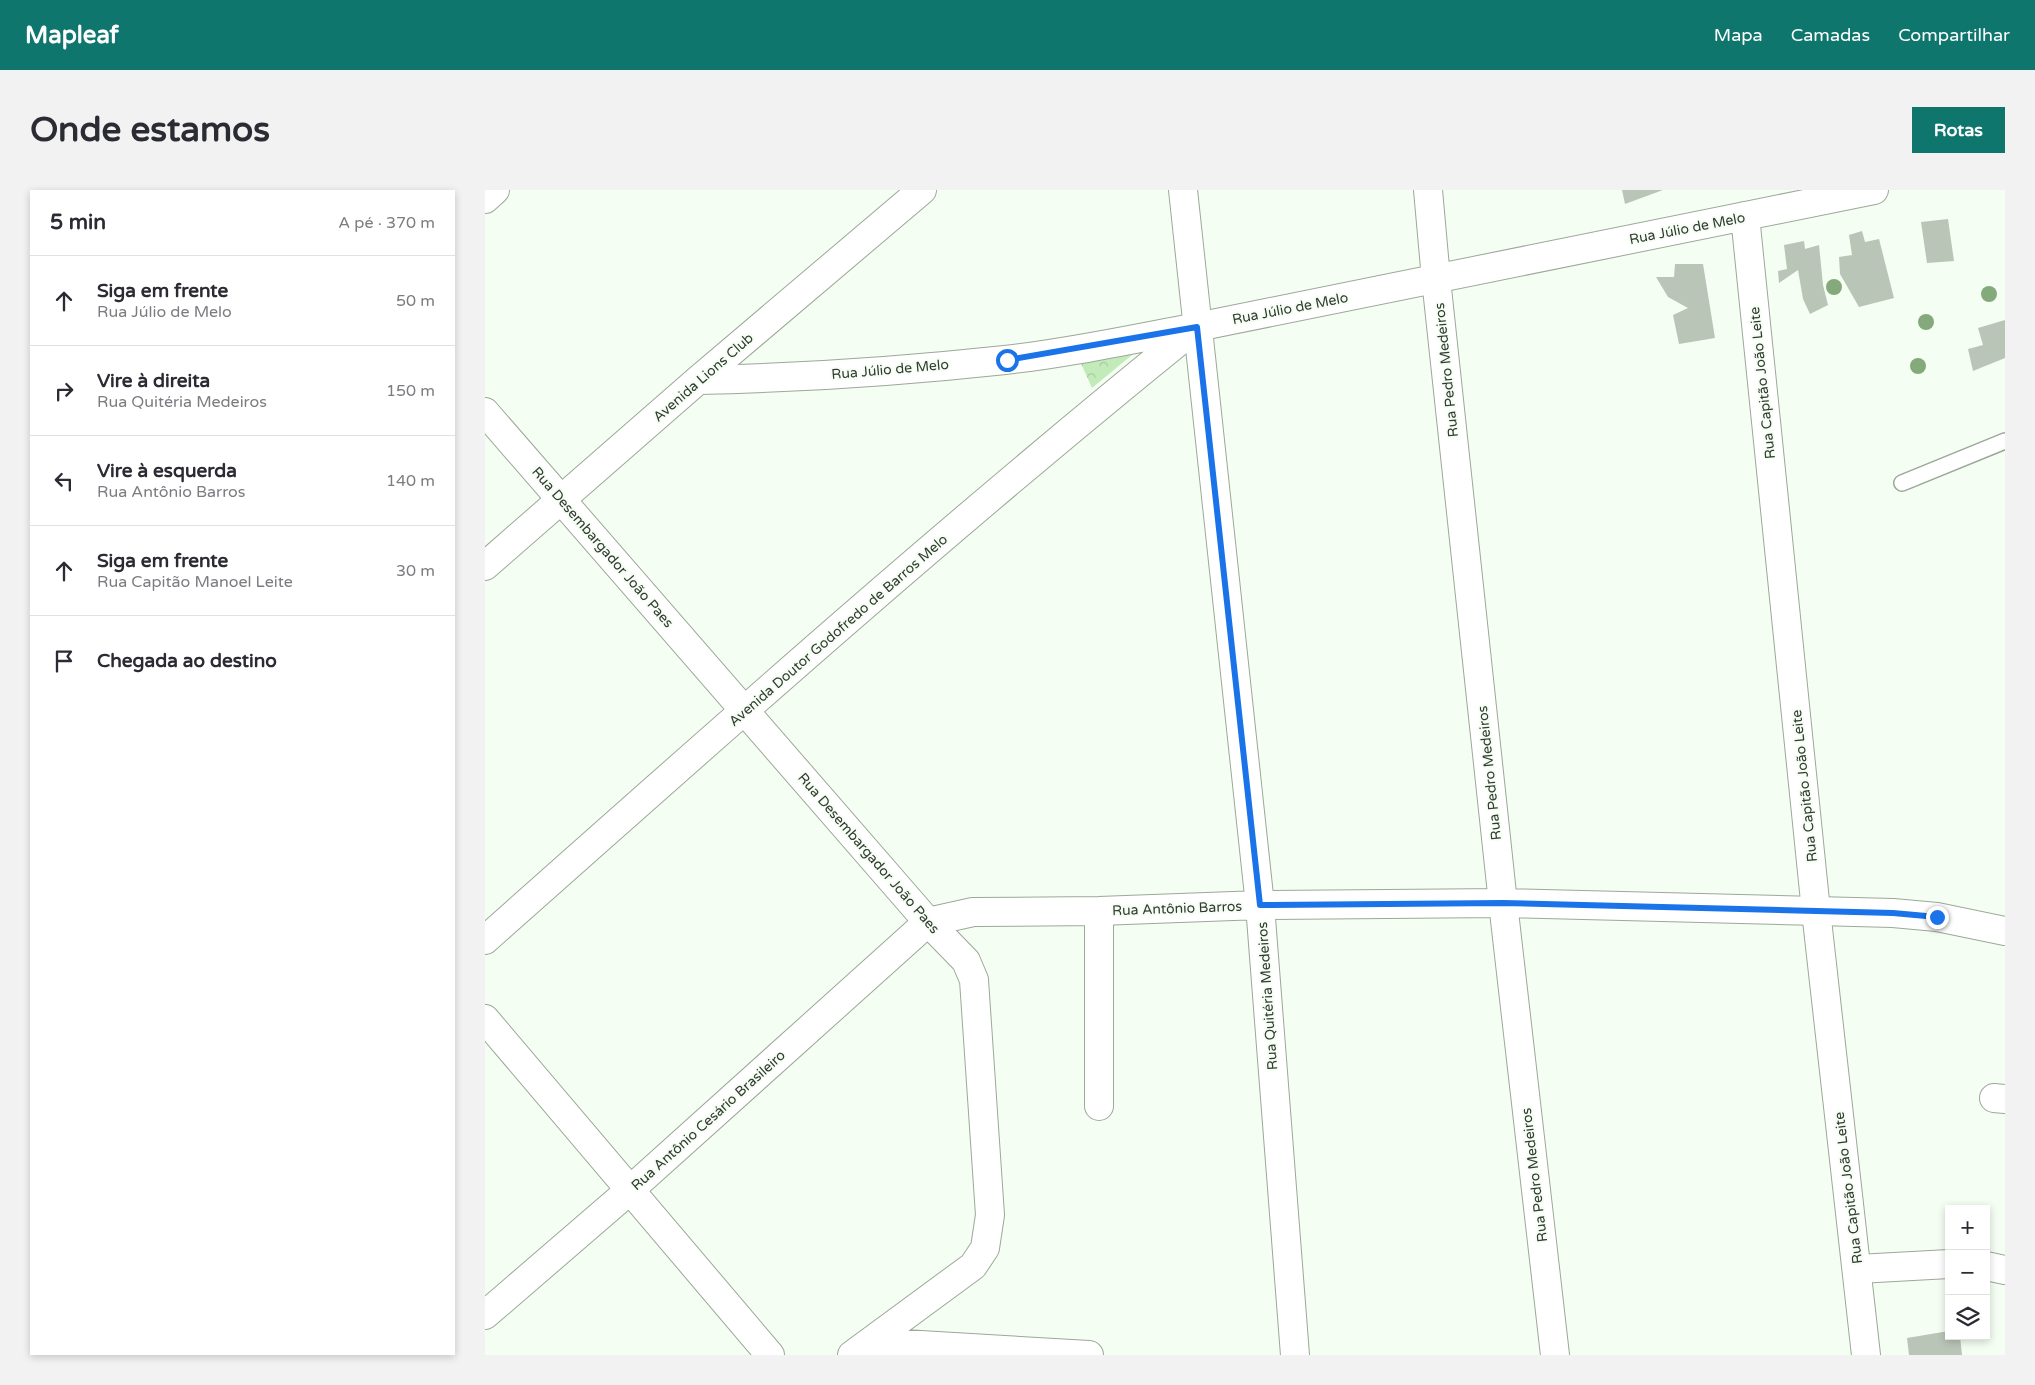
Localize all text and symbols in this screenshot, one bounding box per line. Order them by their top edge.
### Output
text: Mapleaf [25,21,119,50]
text: Mapa [1714,24,1763,46]
text: Camadas [1791,24,1870,46]
text: Compartilhar [1898,24,2010,46]
button: Rotas [1912,107,2005,153]
text: Onde estamos [30,109,270,151]
street label: Rua Júlio de Melo [1628,209,1747,248]
text: 5 min [50,210,106,235]
text: A pé · 370 m [338,213,435,233]
text: Siga em frente [97,280,228,302]
icon: ahead [50,287,78,315]
street label: Rua Júlio de Melo [1231,289,1350,328]
text: 50 m [396,291,435,311]
text: Rua Júlio de Melo [97,302,232,322]
street label: Rua Pedro Medeiros [1431,302,1462,438]
street label: Rua Capitão João Leite [1746,306,1779,460]
street label: Avenida Lions Club [650,329,757,425]
route start [996,349,1019,372]
street label: Rua Júlio de Melo [831,356,949,383]
text: Vire à direita [97,370,210,392]
icon: right [50,377,78,405]
text: 150 m [386,381,435,401]
text: Rua Quitéria Medeiros [97,392,267,412]
text: Vire à esquerda [97,460,237,482]
street label: Rua Desembargador João Paes [528,464,677,631]
icon: left [50,467,78,495]
text: 140 m [386,471,435,491]
text: Rua Antônio Barros [97,482,246,502]
street label: Avenida Doutor Godofredo de Barros Melo [726,531,951,730]
text: Siga em frente [97,550,228,572]
icon: ahead [50,557,78,585]
text: 30 m [396,561,435,581]
text: Rua Capitão Manoel Leite [97,572,293,592]
icon: arrive [50,647,78,675]
text: Chegada ao destino [97,650,277,672]
street label: Rua Pedro Medeiros [1474,705,1505,841]
street label: Rua Capitão João Leite [1788,709,1821,863]
street label: Rua Desembargador João Paes [794,770,943,937]
street label: Rua Antônio Barros [1112,898,1243,919]
route end [1926,906,1949,929]
street label: Rua Quitéria Medeiros [1254,921,1281,1071]
street label: Rua Antônio Cesário Brasileiro [628,1047,789,1194]
street label: Rua Pedro Medeiros [1518,1107,1551,1243]
street label: Rua Capitão João Leite [1831,1111,1866,1265]
map controls [1945,1205,1990,1340]
button: + [1945,1205,1990,1250]
button: − [1945,1250,1990,1295]
button: layers [1945,1295,1990,1340]

